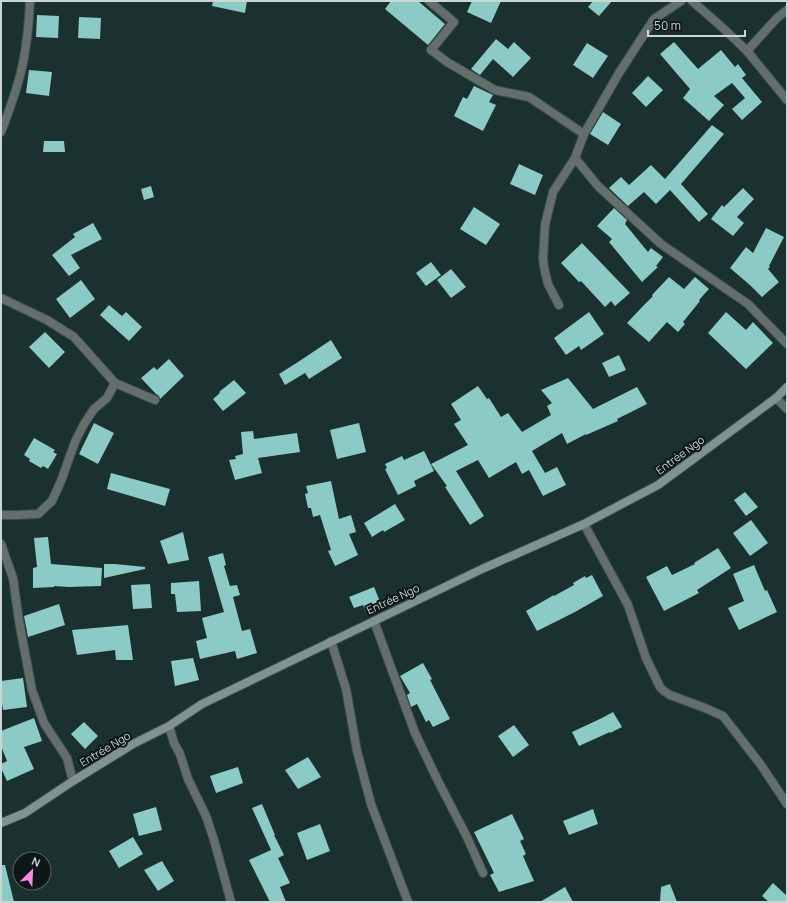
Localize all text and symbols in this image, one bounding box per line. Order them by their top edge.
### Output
scale bar [648,12,745,38]
text: 50 m [654,17,681,34]
street label: Entrée Ngo [652,432,707,477]
street label: Entrée Ngo [364,580,422,617]
street label: Entrée Ngo [77,727,133,770]
north arrow [12,851,52,891]
text: N [30,853,43,870]

